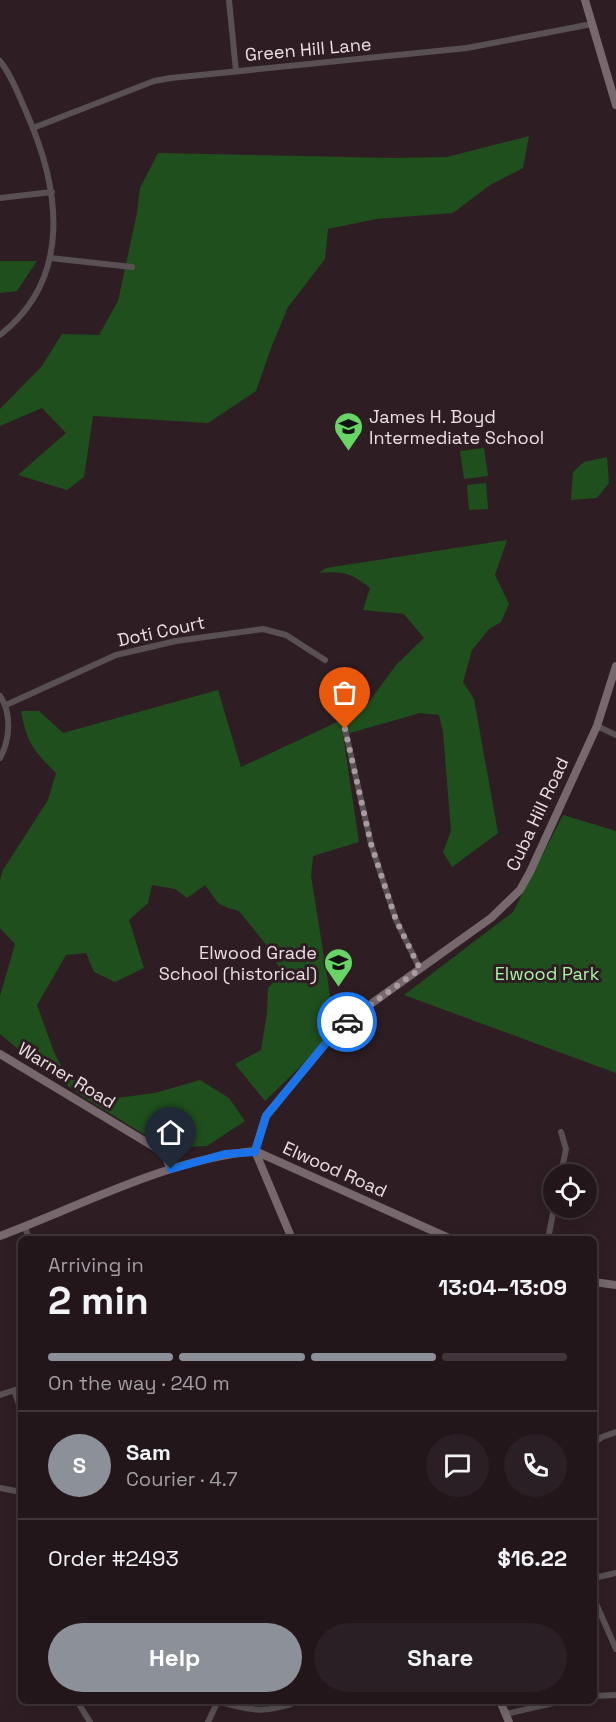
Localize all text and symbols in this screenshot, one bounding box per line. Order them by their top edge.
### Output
street label: Green Hill Lane [244,32,372,66]
place label: James H. Boyd Intermediate School [369,405,544,449]
school or university icon: James H. Boyd Intermediate School [332,410,364,452]
street label: Doti Court [115,611,207,651]
pin [319,667,370,729]
icon: bag [328,676,361,709]
street label: Cuba Hill Road [501,753,573,875]
place label: Elwood Grade School (historical) [159,941,317,985]
school or university icon: Elwood Grade School (historical) [322,946,354,988]
park label: Elwood Park [495,962,600,985]
courier [317,992,377,1052]
icon: car [331,1006,364,1039]
street label: Warner Road [14,1037,120,1113]
pin [145,1107,196,1169]
icon: home [154,1116,187,1149]
street label: Elwood Road [279,1136,391,1202]
map controls [543,1164,597,1218]
button: locate [543,1164,597,1218]
text: Arriving in [48,1252,144,1278]
text: 13:04–13:09 [438,1273,567,1301]
text: 2 min [48,1276,149,1325]
text: On the way · 240 m [48,1370,230,1396]
button: chat [426,1434,489,1497]
button: phone [504,1434,567,1497]
text: Sam [126,1438,171,1466]
text: S [73,1451,86,1479]
text: Courier · 4.7 [126,1466,237,1492]
text: Order #2493 [48,1544,179,1572]
text: $16.22 [497,1544,567,1572]
button: Help [48,1623,302,1692]
button: Share [314,1623,567,1692]

